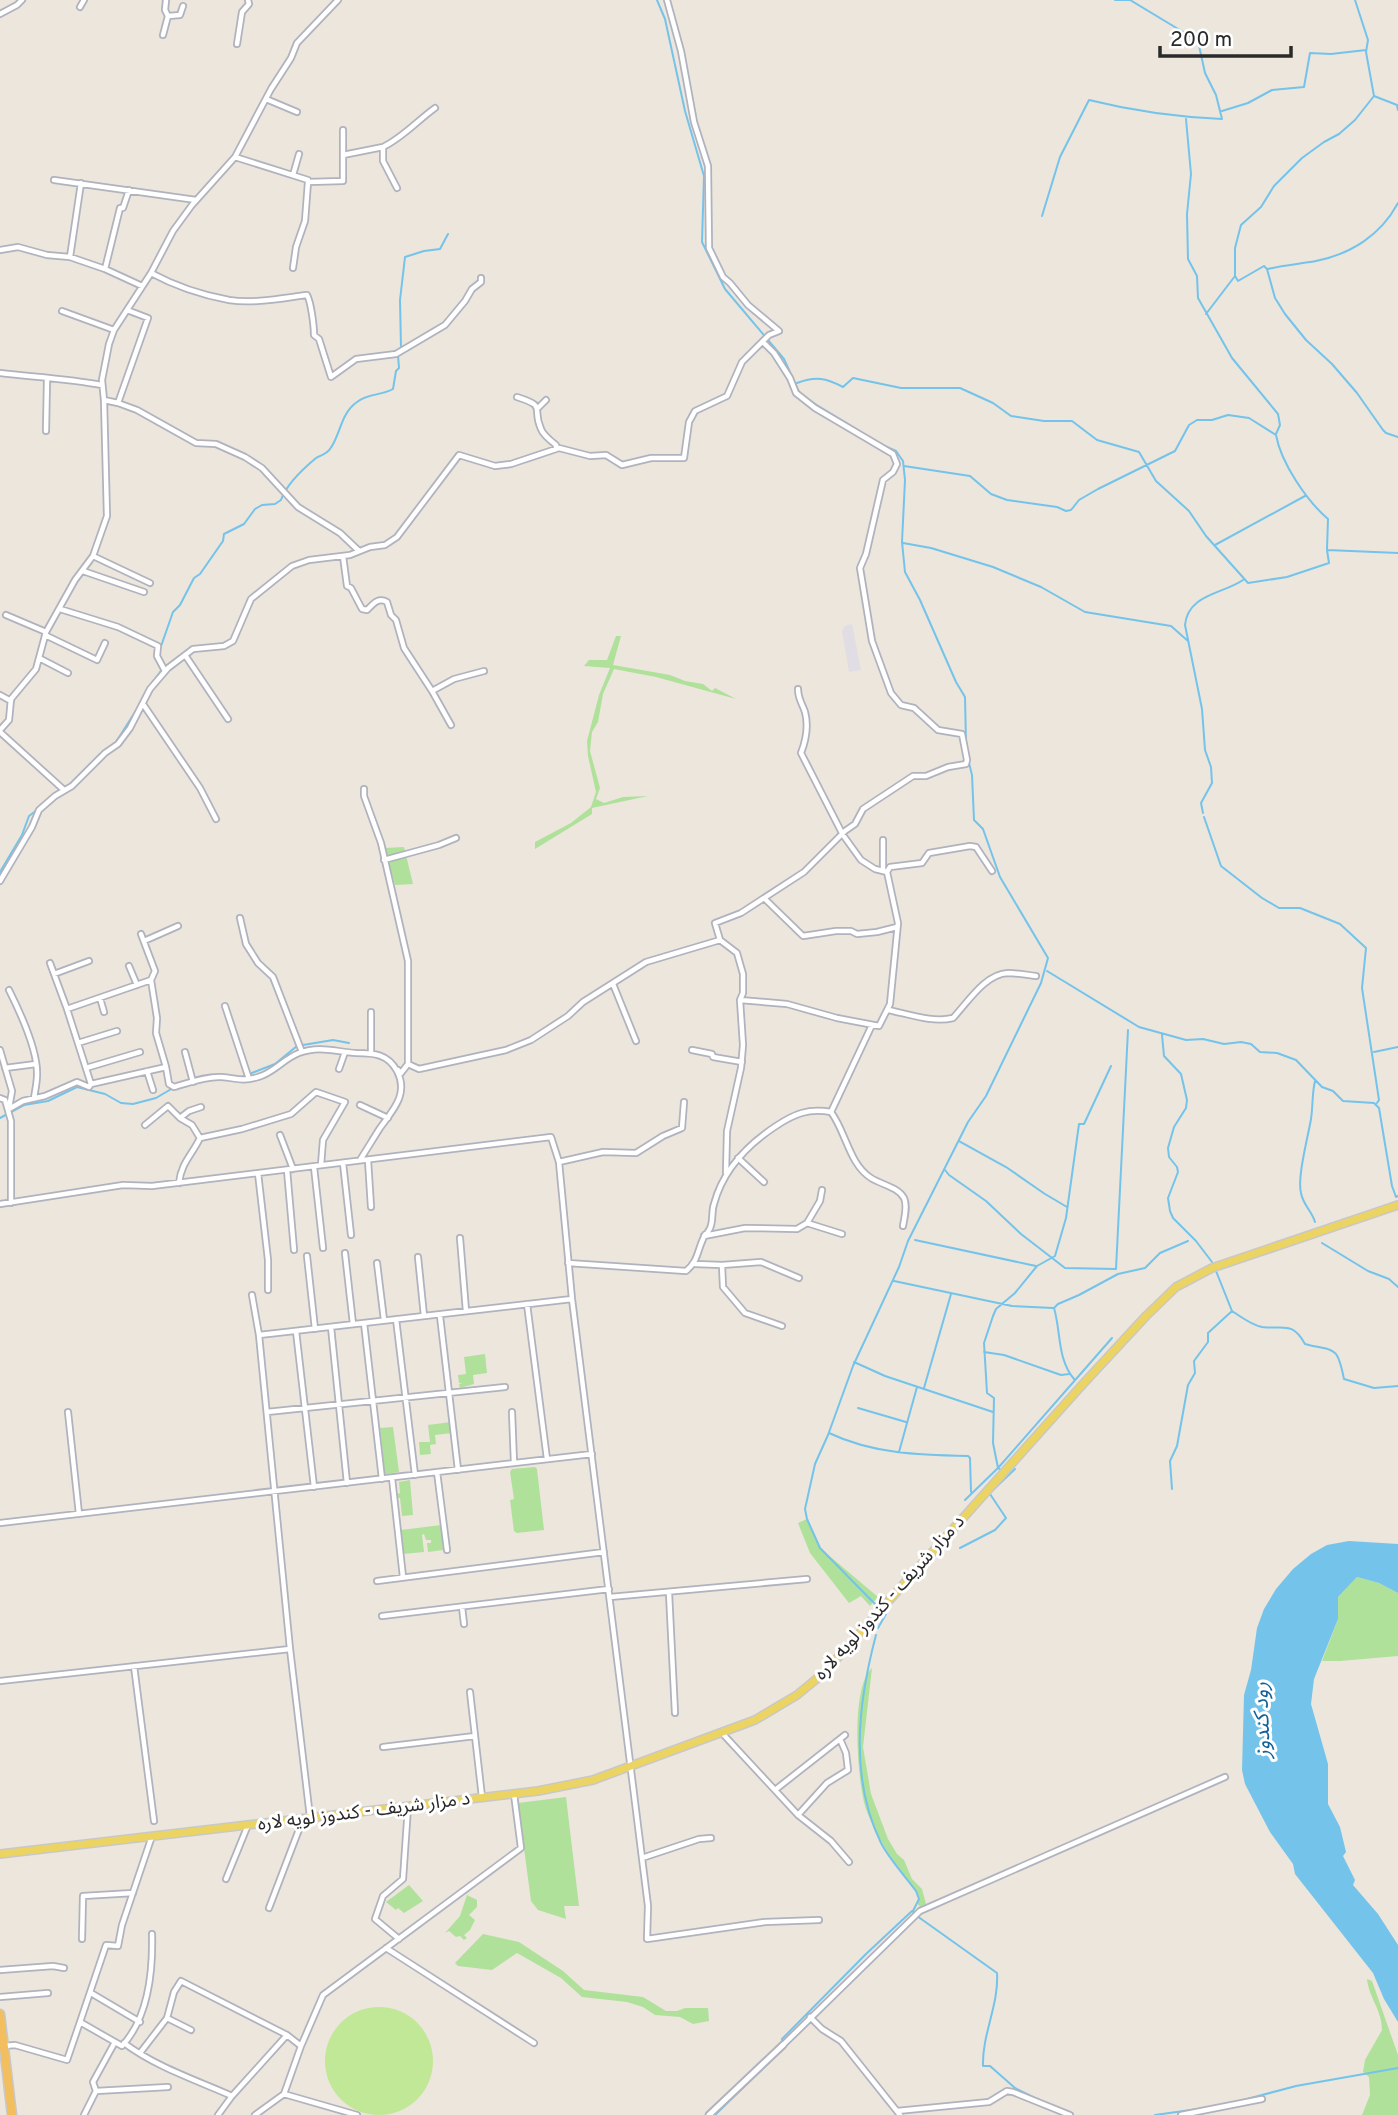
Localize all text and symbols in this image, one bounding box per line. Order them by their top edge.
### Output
scale bar [1160,14,1291,58]
text: 200 m [1170,27,1232,54]
street label: د مزار شریف - کندوز لویه لاره [809,1510,971,1686]
water label: رود کندوز [1248,1681,1278,1760]
street label: د مزار شریف - کندوز لویه لاره [256,1787,472,1837]

